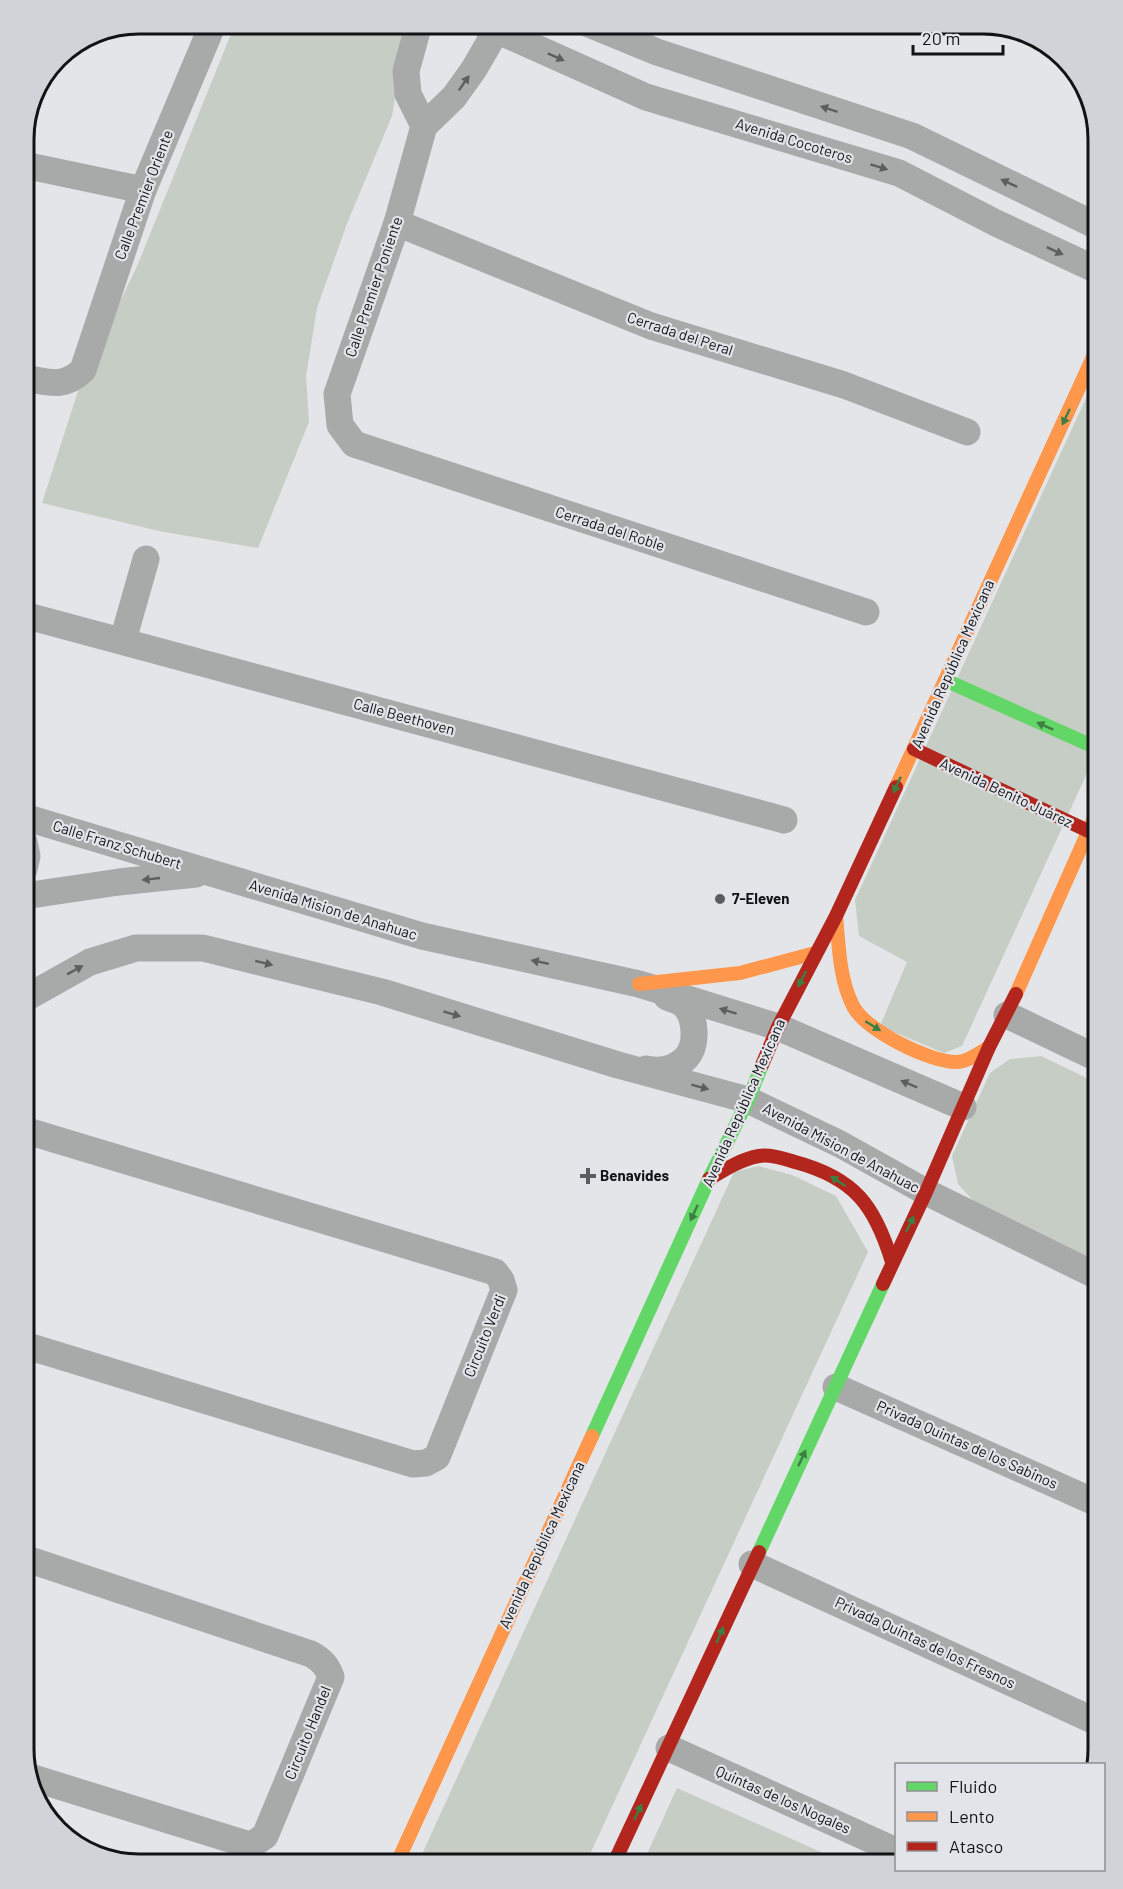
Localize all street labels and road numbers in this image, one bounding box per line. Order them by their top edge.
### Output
street label: Avenida Cocoteros [734,114,855,166]
street label: Calle Premier Oriente [110,127,176,262]
street label: Calle Premier Poniente [341,214,406,359]
street label: Cerrada del Peral [625,307,736,359]
street label: Cerrada del Roble [553,502,667,554]
street label: Avenida República Mexicana [907,577,997,751]
street label: Calle Beethoven [352,694,457,738]
street label: Avenida Benito Juárez [937,753,1076,831]
street label: Calle Franz Schubert [51,816,184,872]
street label: Avenida Mision de Anahuac [247,875,420,943]
street label: Avenida República Mexicana [698,1016,788,1190]
street label: Avenida Mision de Anahuac [760,1098,923,1196]
street label: Circuito Verdi [459,1292,509,1380]
street label: Privada Quintas de los Sabinos [874,1396,1061,1492]
street label: Avenida República Mexicana [494,1458,588,1631]
street label: Privada Quintas de los Fresnos [832,1592,1018,1692]
street label: Circuito Handel [280,1683,334,1782]
street label: Quintas de los Nogales [713,1761,854,1837]

